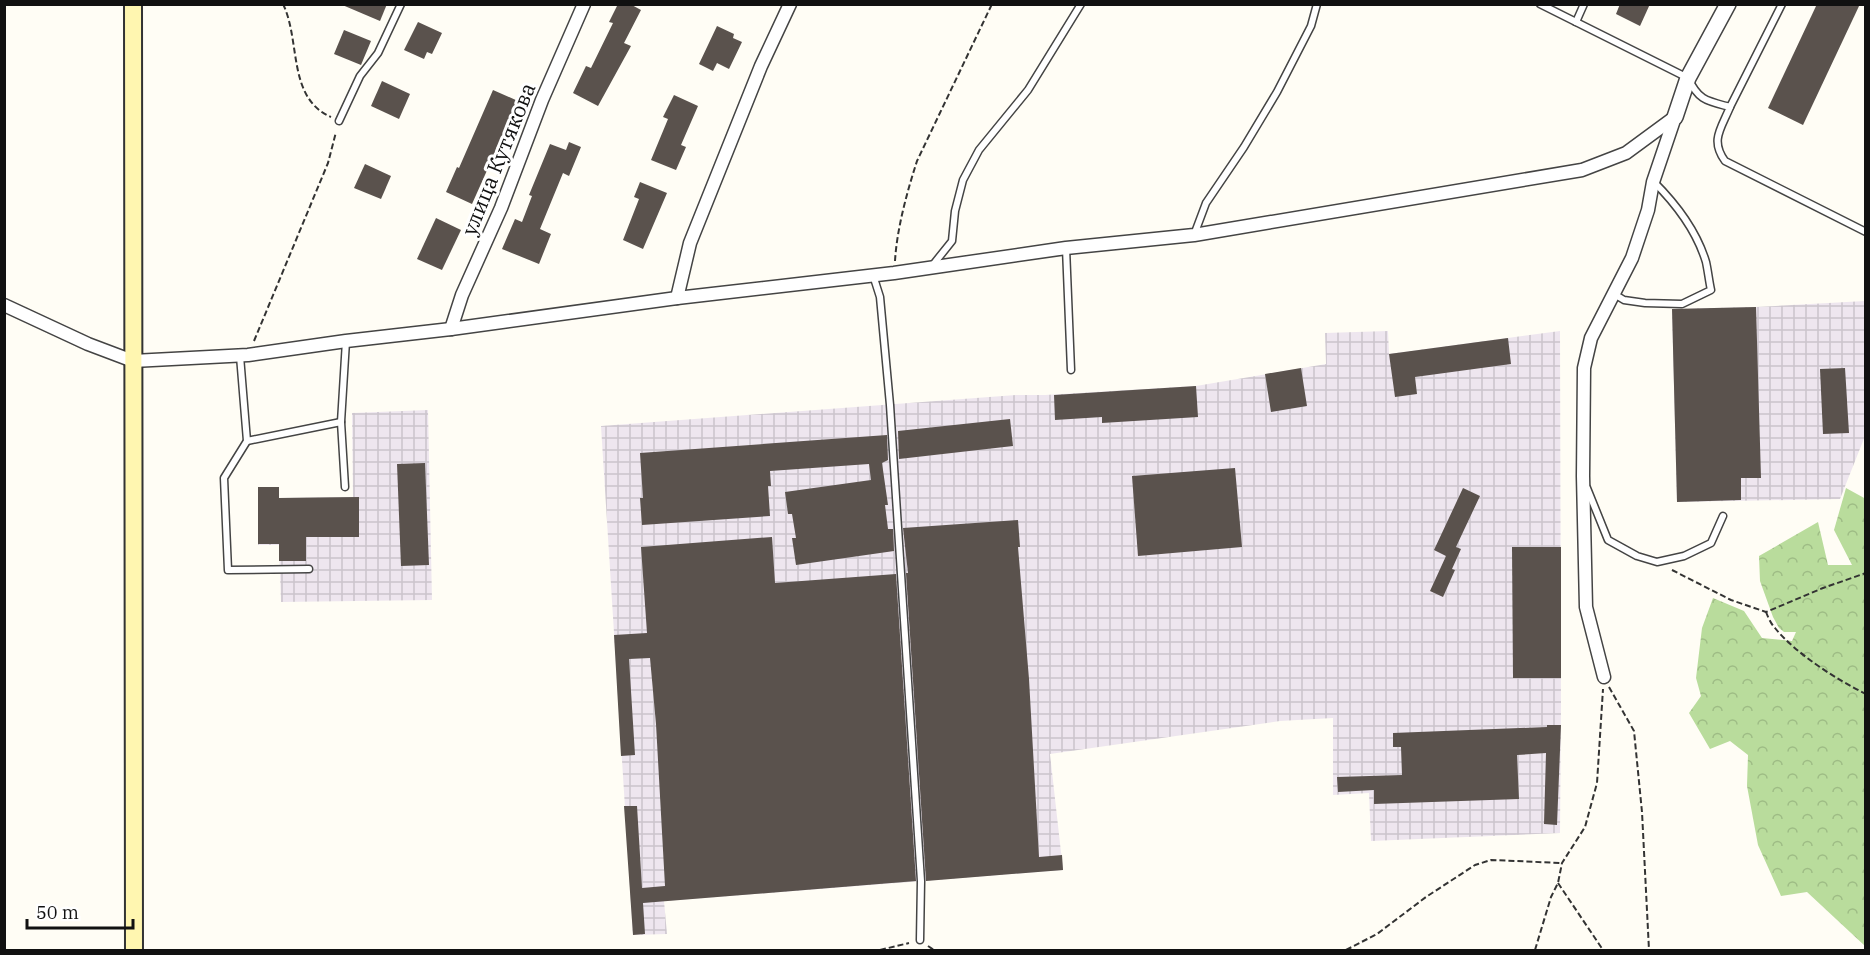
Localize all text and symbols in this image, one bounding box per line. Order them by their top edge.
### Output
street label: улица Кутякова [455,78,541,240]
scale bar [27,892,134,930]
text: 50 m [36,901,79,924]

